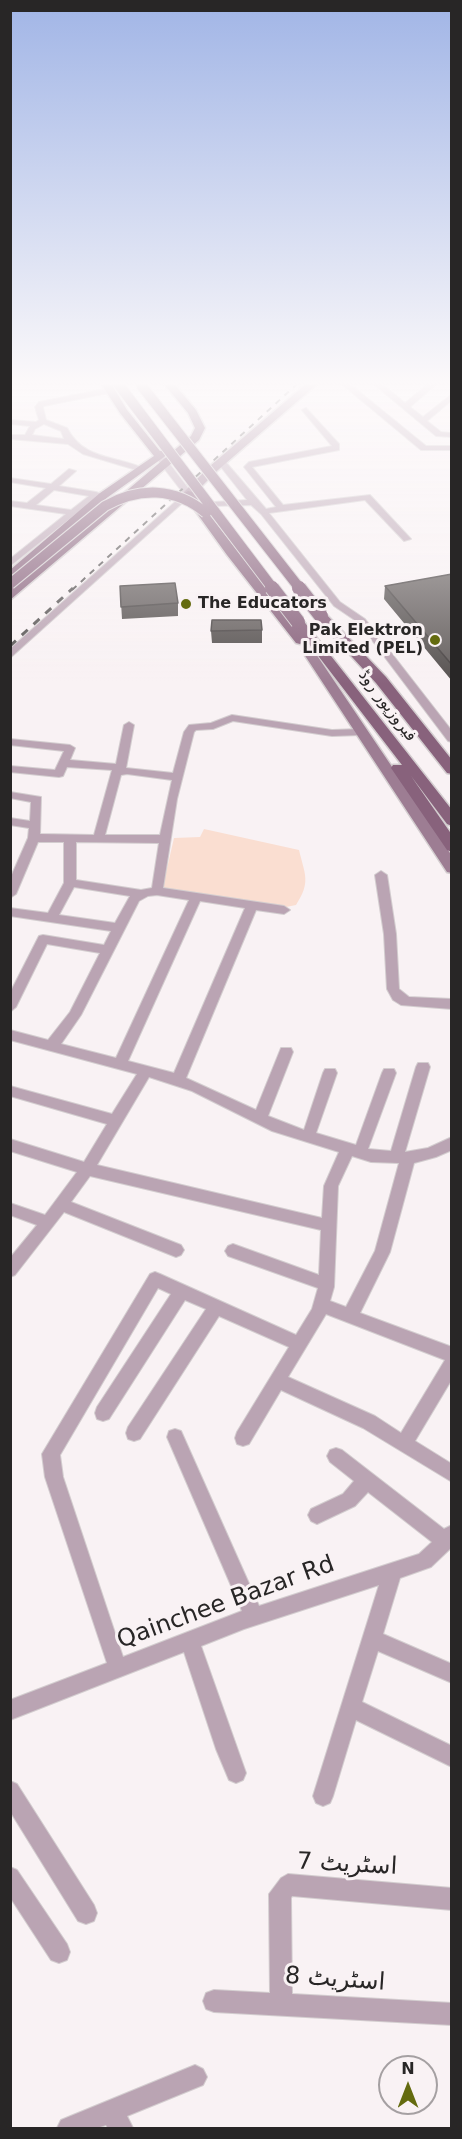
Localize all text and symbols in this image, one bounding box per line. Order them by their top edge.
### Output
place label: The Educators [198,594,327,614]
marker: The Educators [179,597,193,611]
place label: Pak Elektron Limited (PEL) [302,621,423,659]
marker: Pak Elektron Limited (PEL) [428,633,442,647]
street label: فیروزپور روڈ [354,666,420,746]
street label: Qainchee Bazar Rd [114,1550,338,1656]
street label: اسٹریٹ 7 [296,1848,398,1882]
street label: اسٹریٹ 8 [284,1962,386,1998]
north arrow [378,2055,438,2115]
text: N [401,2059,415,2078]

